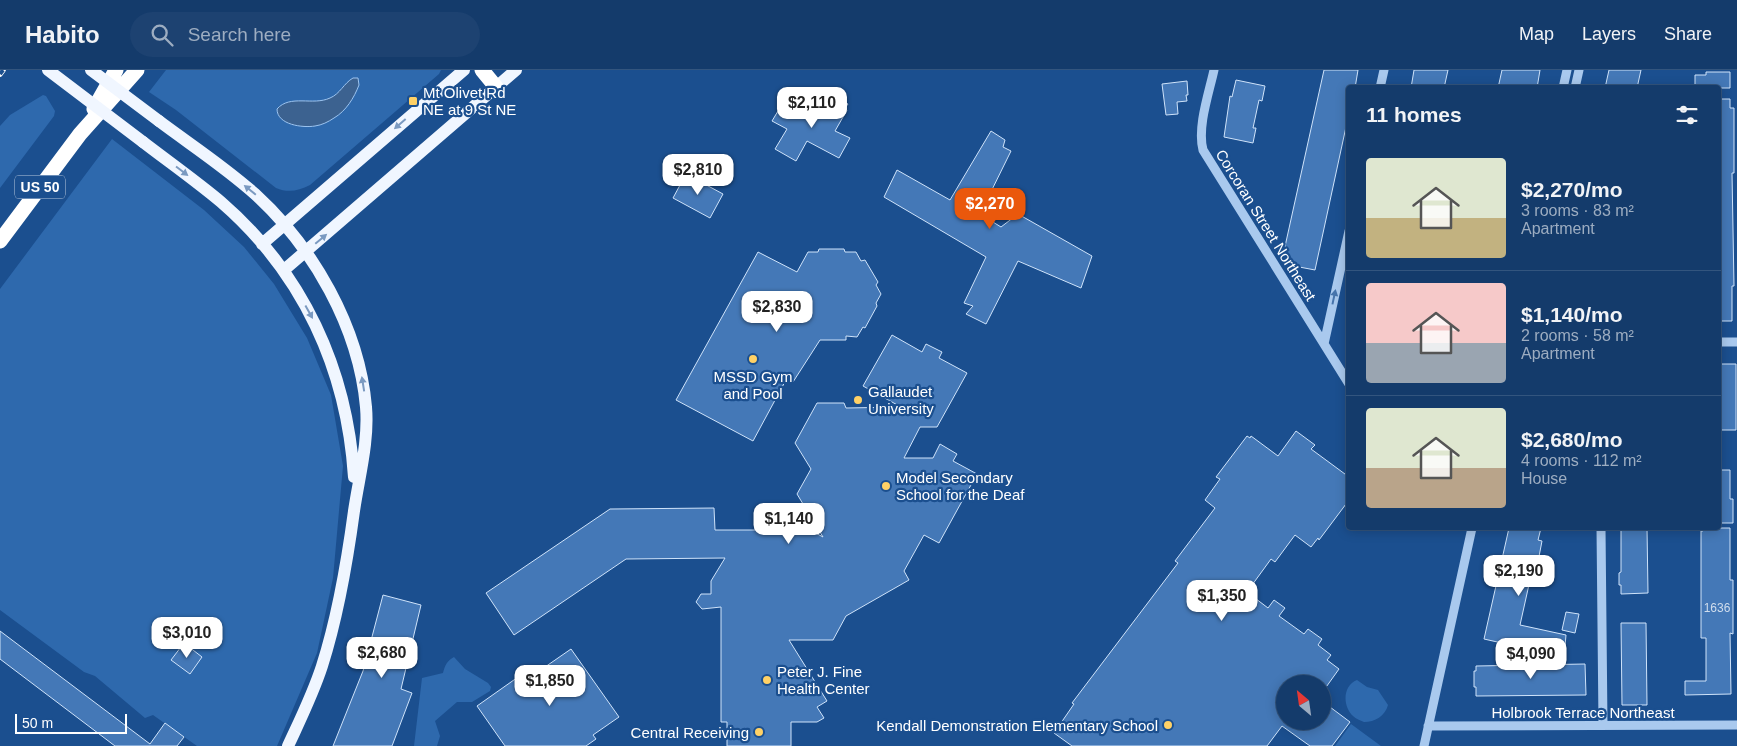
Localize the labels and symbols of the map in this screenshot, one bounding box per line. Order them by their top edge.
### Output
place label: Mt Olivet Rd NE at 9 St NE [423,84,516,118]
pin: $2,110 [771,87,853,129]
marker: Mt Olivet Rd NE at 9 St NE [407,95,419,107]
one-way arrow [394,119,407,130]
street label: Corcoran Street Northeast [1212,146,1320,304]
pin: $2,810 [657,154,739,196]
one-way arrow [175,166,188,177]
road number: US 50 [15,175,65,198]
one-way arrow [244,185,257,196]
pin: $2,270 [949,188,1031,230]
one-way arrow [314,233,327,244]
one-way arrow [1330,289,1338,304]
pin: $2,830 [736,290,818,333]
one-way arrow [304,306,313,319]
marker: MSSD Gym and Pool [747,353,759,365]
place label: MSSD Gym and Pool [713,368,793,402]
one-way arrow [358,375,366,391]
place label: Gallaudet University [868,383,934,417]
marker: Gallaudet University [852,394,864,406]
place label: Model Secondary School for the Deaf [896,469,1025,503]
marker: Model Secondary School for the Deaf [880,480,892,492]
pin: $1,140 [748,502,830,545]
pin: $2,190 [1478,554,1560,597]
pin: $1,350 [1181,580,1263,622]
house number: 1636 [1704,601,1731,615]
pin: $3,010 [146,616,228,659]
pin: $2,680 [341,636,423,679]
pin: $4,090 [1490,638,1572,680]
place label: Peter J. Fine Health Center [777,663,870,697]
pin: $1,850 [509,664,591,707]
marker: Peter J. Fine Health Center [761,674,773,686]
north arrow [1276,675,1331,730]
street label: Holbrook Terrace Northeast [1491,704,1675,721]
scale bar [15,711,128,734]
place label: Kendall Demonstration Elementary School [876,717,1158,734]
marker: Kendall Demonstration Elementary School [1162,719,1174,731]
place label: Central Receiving [631,724,749,741]
marker: Central Receiving [753,726,765,738]

